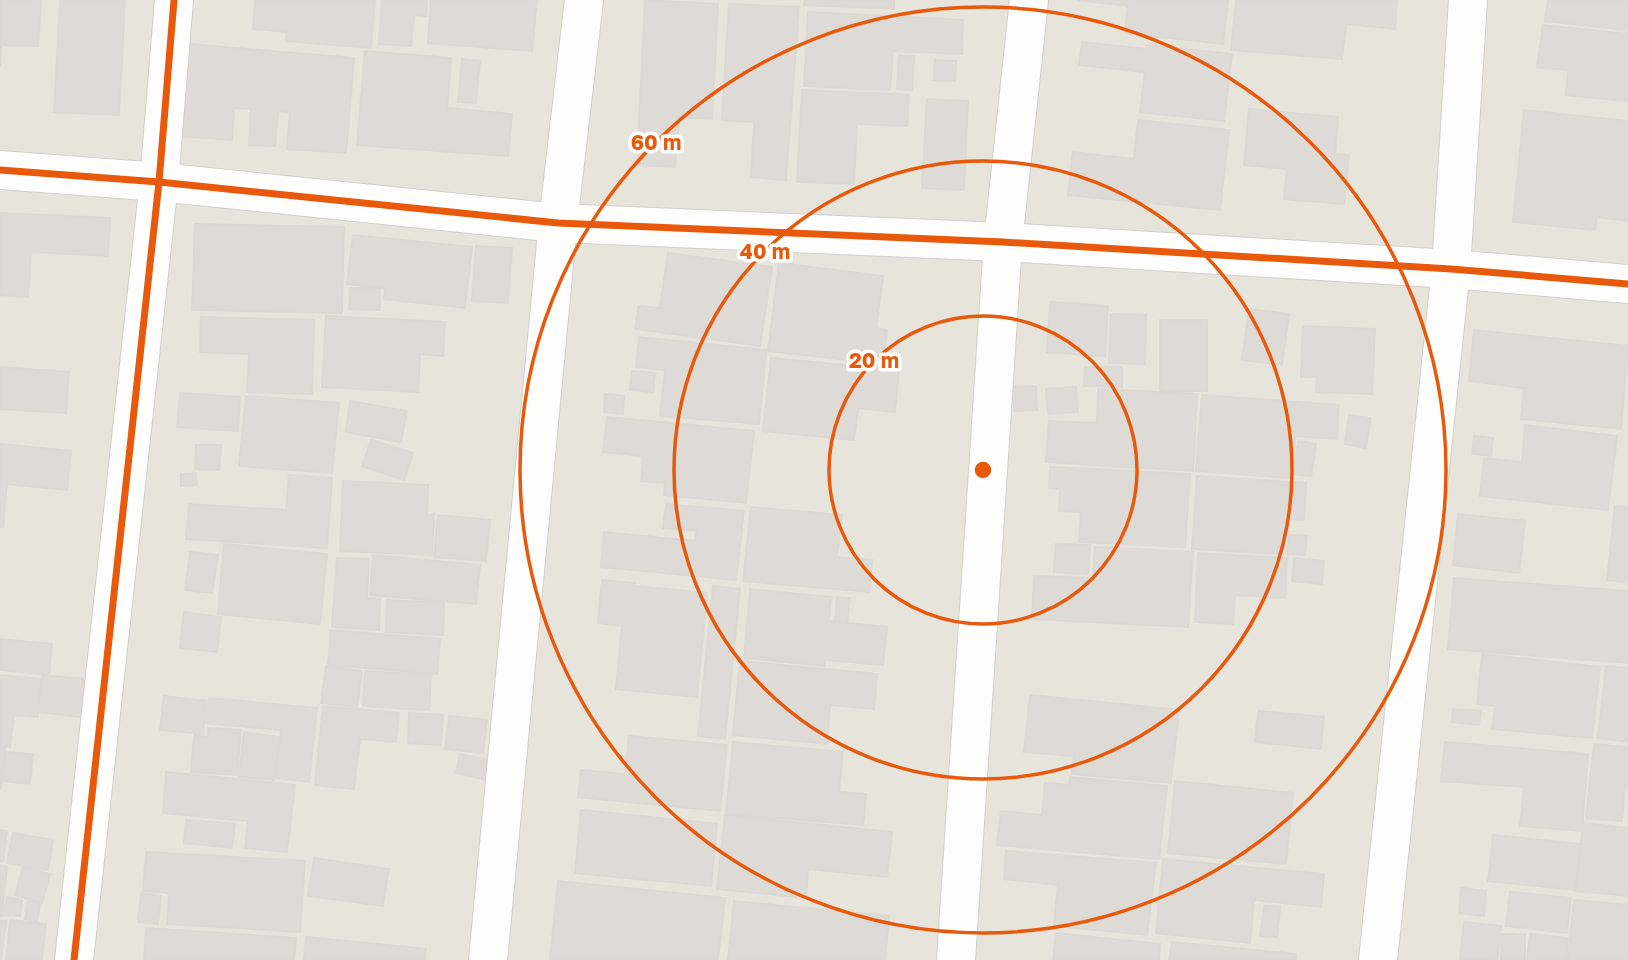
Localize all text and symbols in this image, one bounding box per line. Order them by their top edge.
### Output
text: 60 m [631,129,681,155]
text: 40 m [740,238,790,264]
text: 20 m [849,347,899,373]
centre of rings [971,458,995,482]

